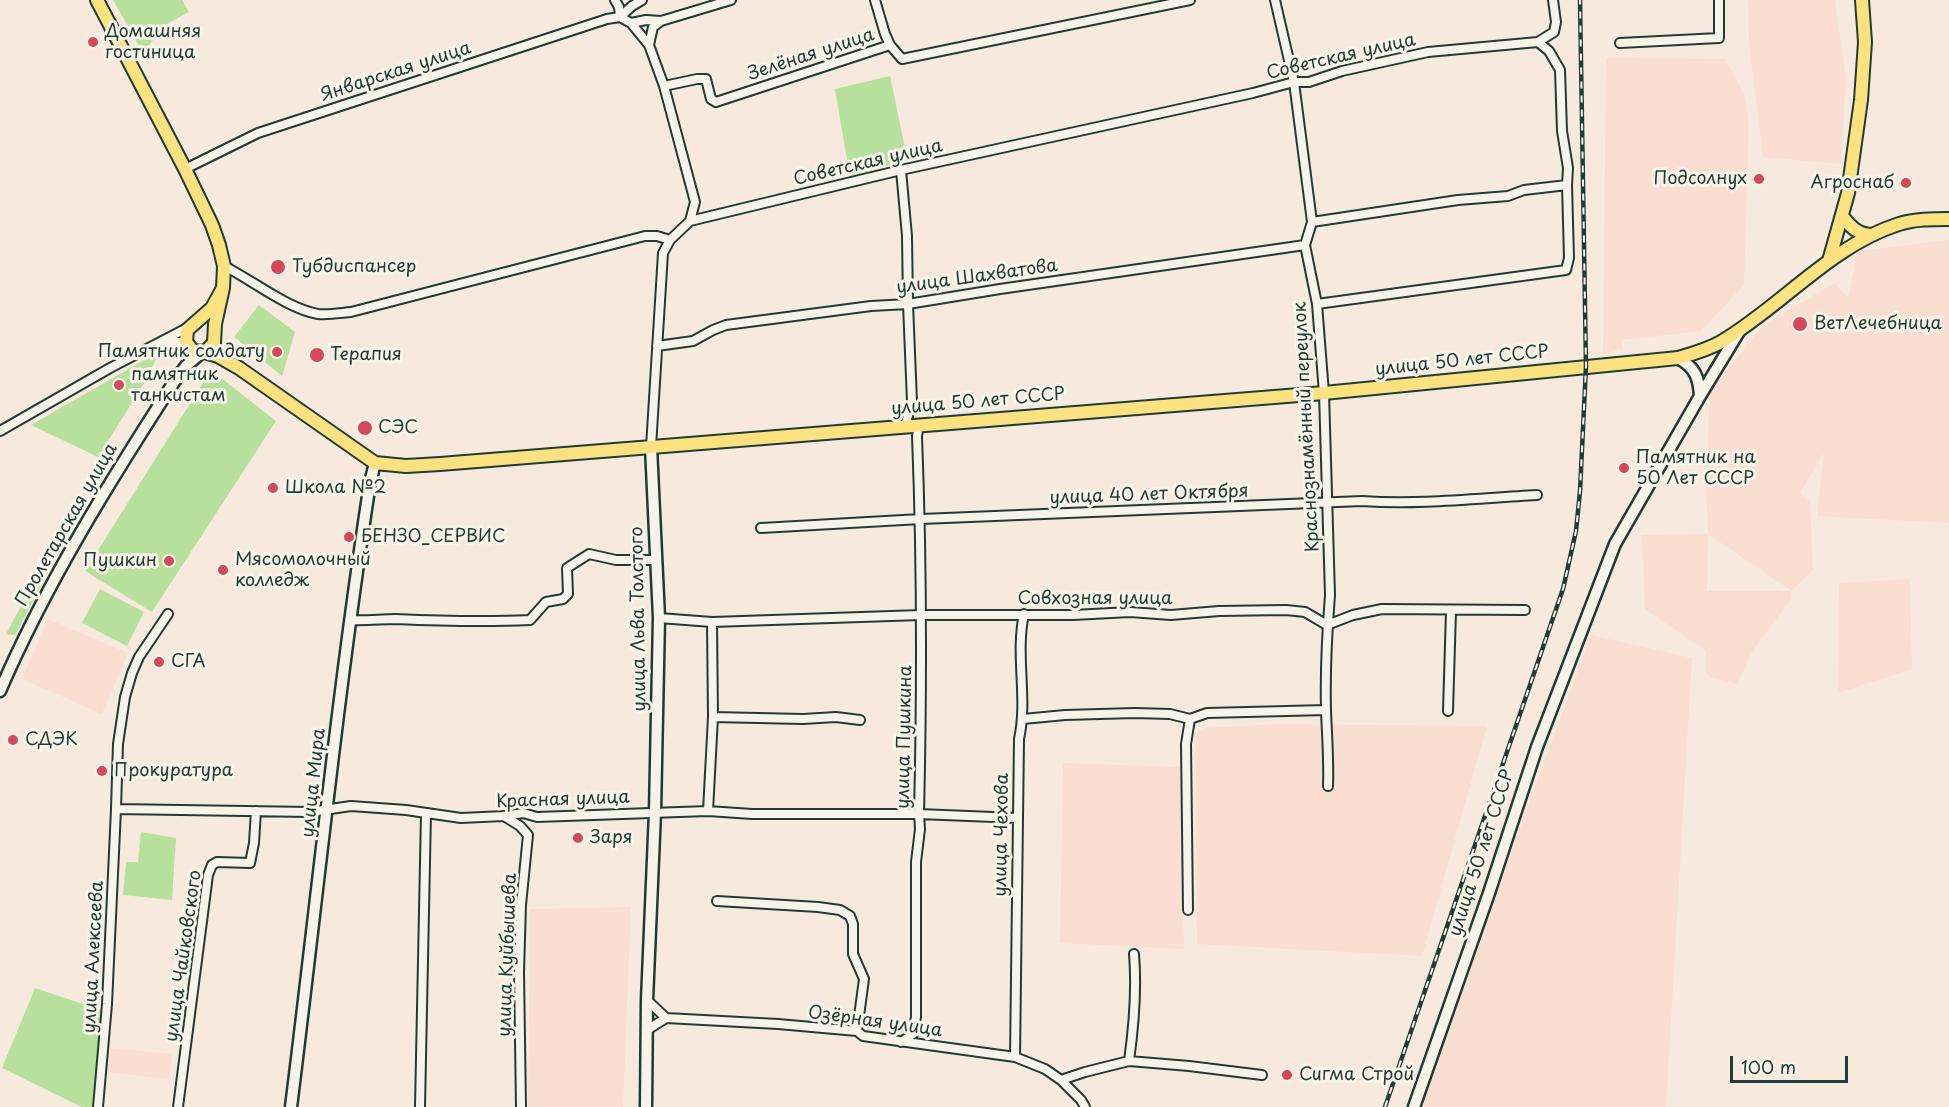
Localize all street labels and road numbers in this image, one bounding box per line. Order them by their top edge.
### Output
street label: Зелёная улица [745,24,877,86]
street label: Советская улица [1264,29,1418,85]
street label: Январская улица [318,38,474,106]
street label: Советская улица [791,135,945,191]
street label: улица Шахватова [895,255,1059,299]
street label: Краснознамённый переулок [1290,301,1324,553]
street label: улица 50 лет СССР [1374,341,1550,381]
street label: улица 50 лет СССР [890,384,1066,420]
street label: Пролетарская улица [11,440,123,610]
street label: улица 40 лет Октября [1049,481,1249,509]
street label: улица Льва Толстого [627,526,651,712]
street label: Совхозная улица [1018,588,1172,610]
street label: улица Пушкина [893,665,917,809]
street label: улица Мира [298,727,330,839]
street label: улица 50 лет СССР [1445,767,1519,939]
street label: улица Чехова [990,773,1014,897]
street label: Красная улица [496,787,630,813]
street label: улица Чайковского [161,869,207,1043]
street label: улица Куйбышева [494,873,522,1037]
street label: улица Алексеева [79,880,109,1034]
street label: Озёрная улица [806,1002,944,1042]

